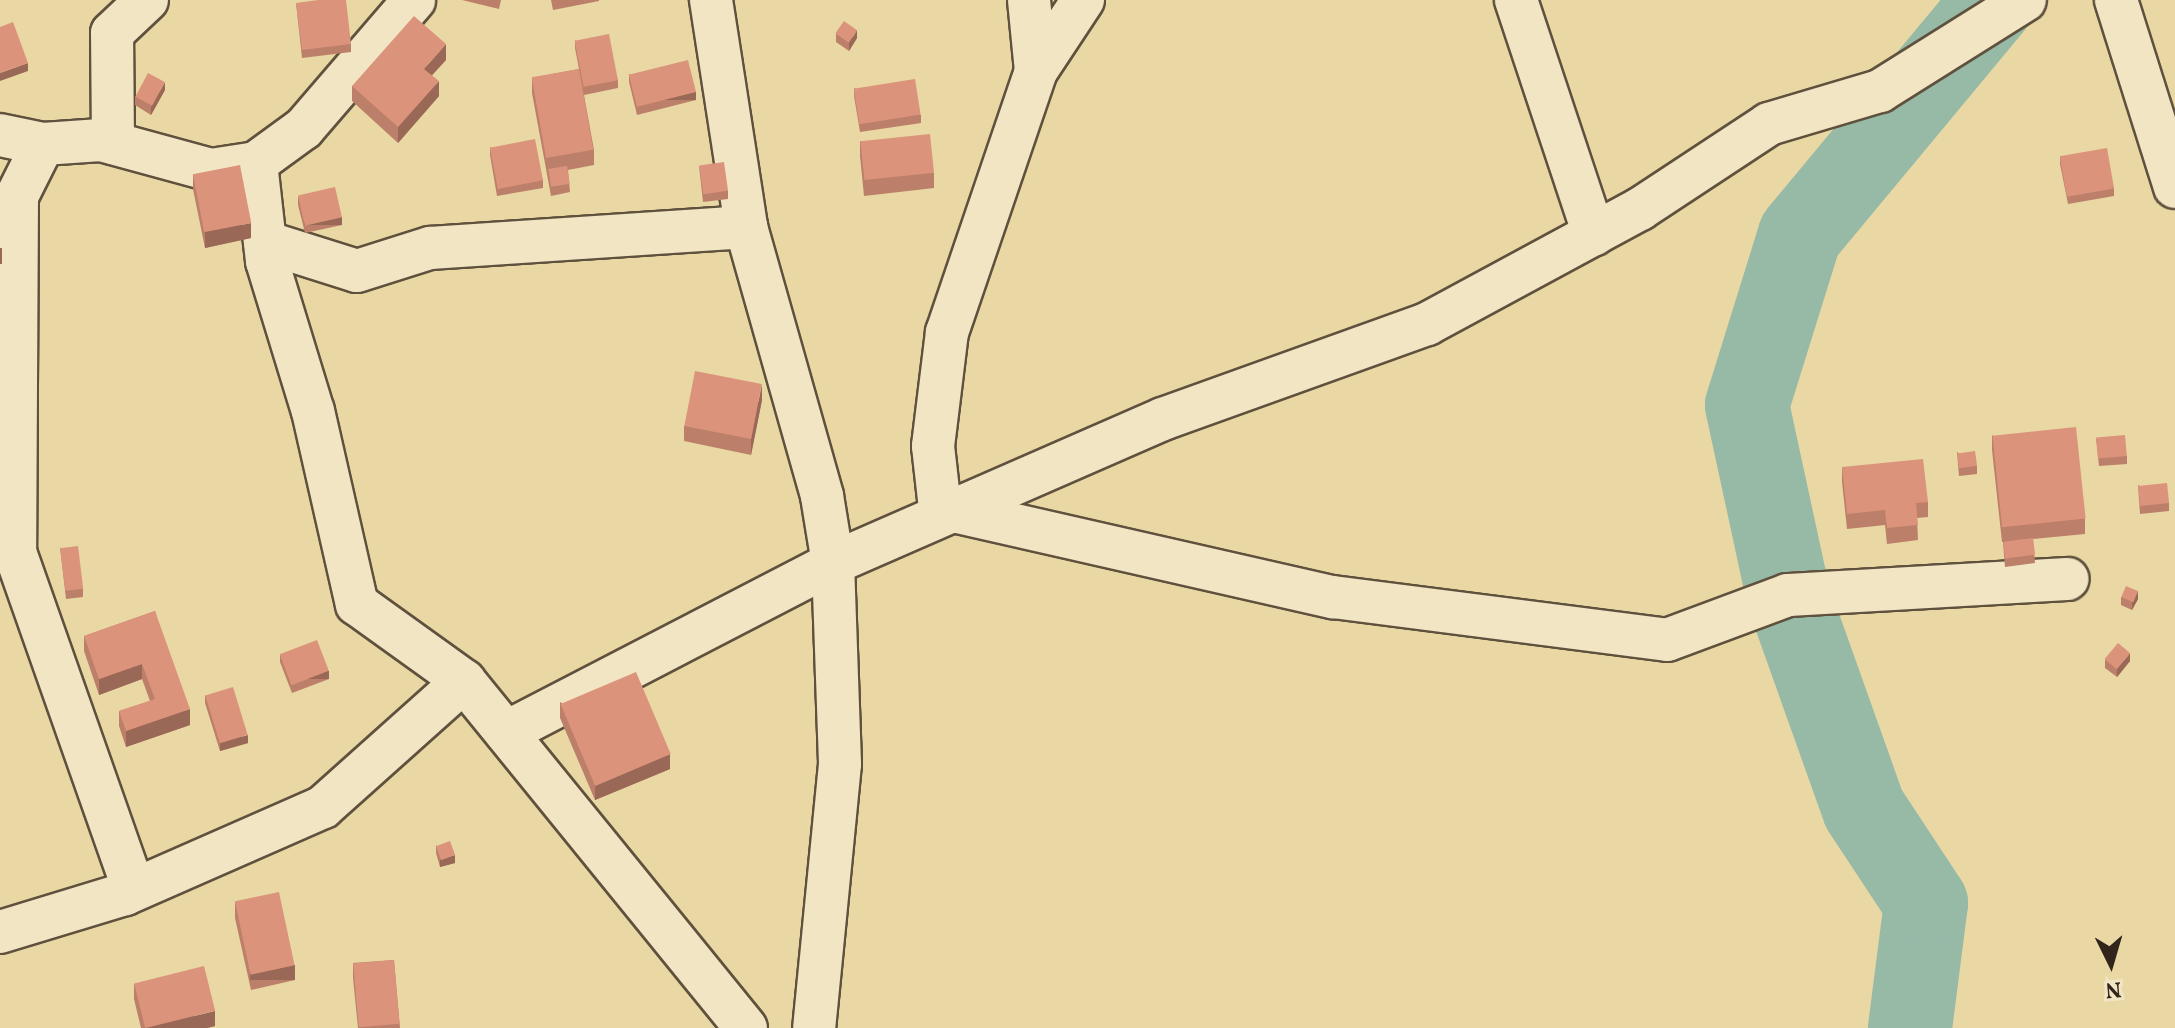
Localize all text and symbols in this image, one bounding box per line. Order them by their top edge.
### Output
north arrow [2071,924,2151,1004]
text: N [2104,972,2122,1005]

